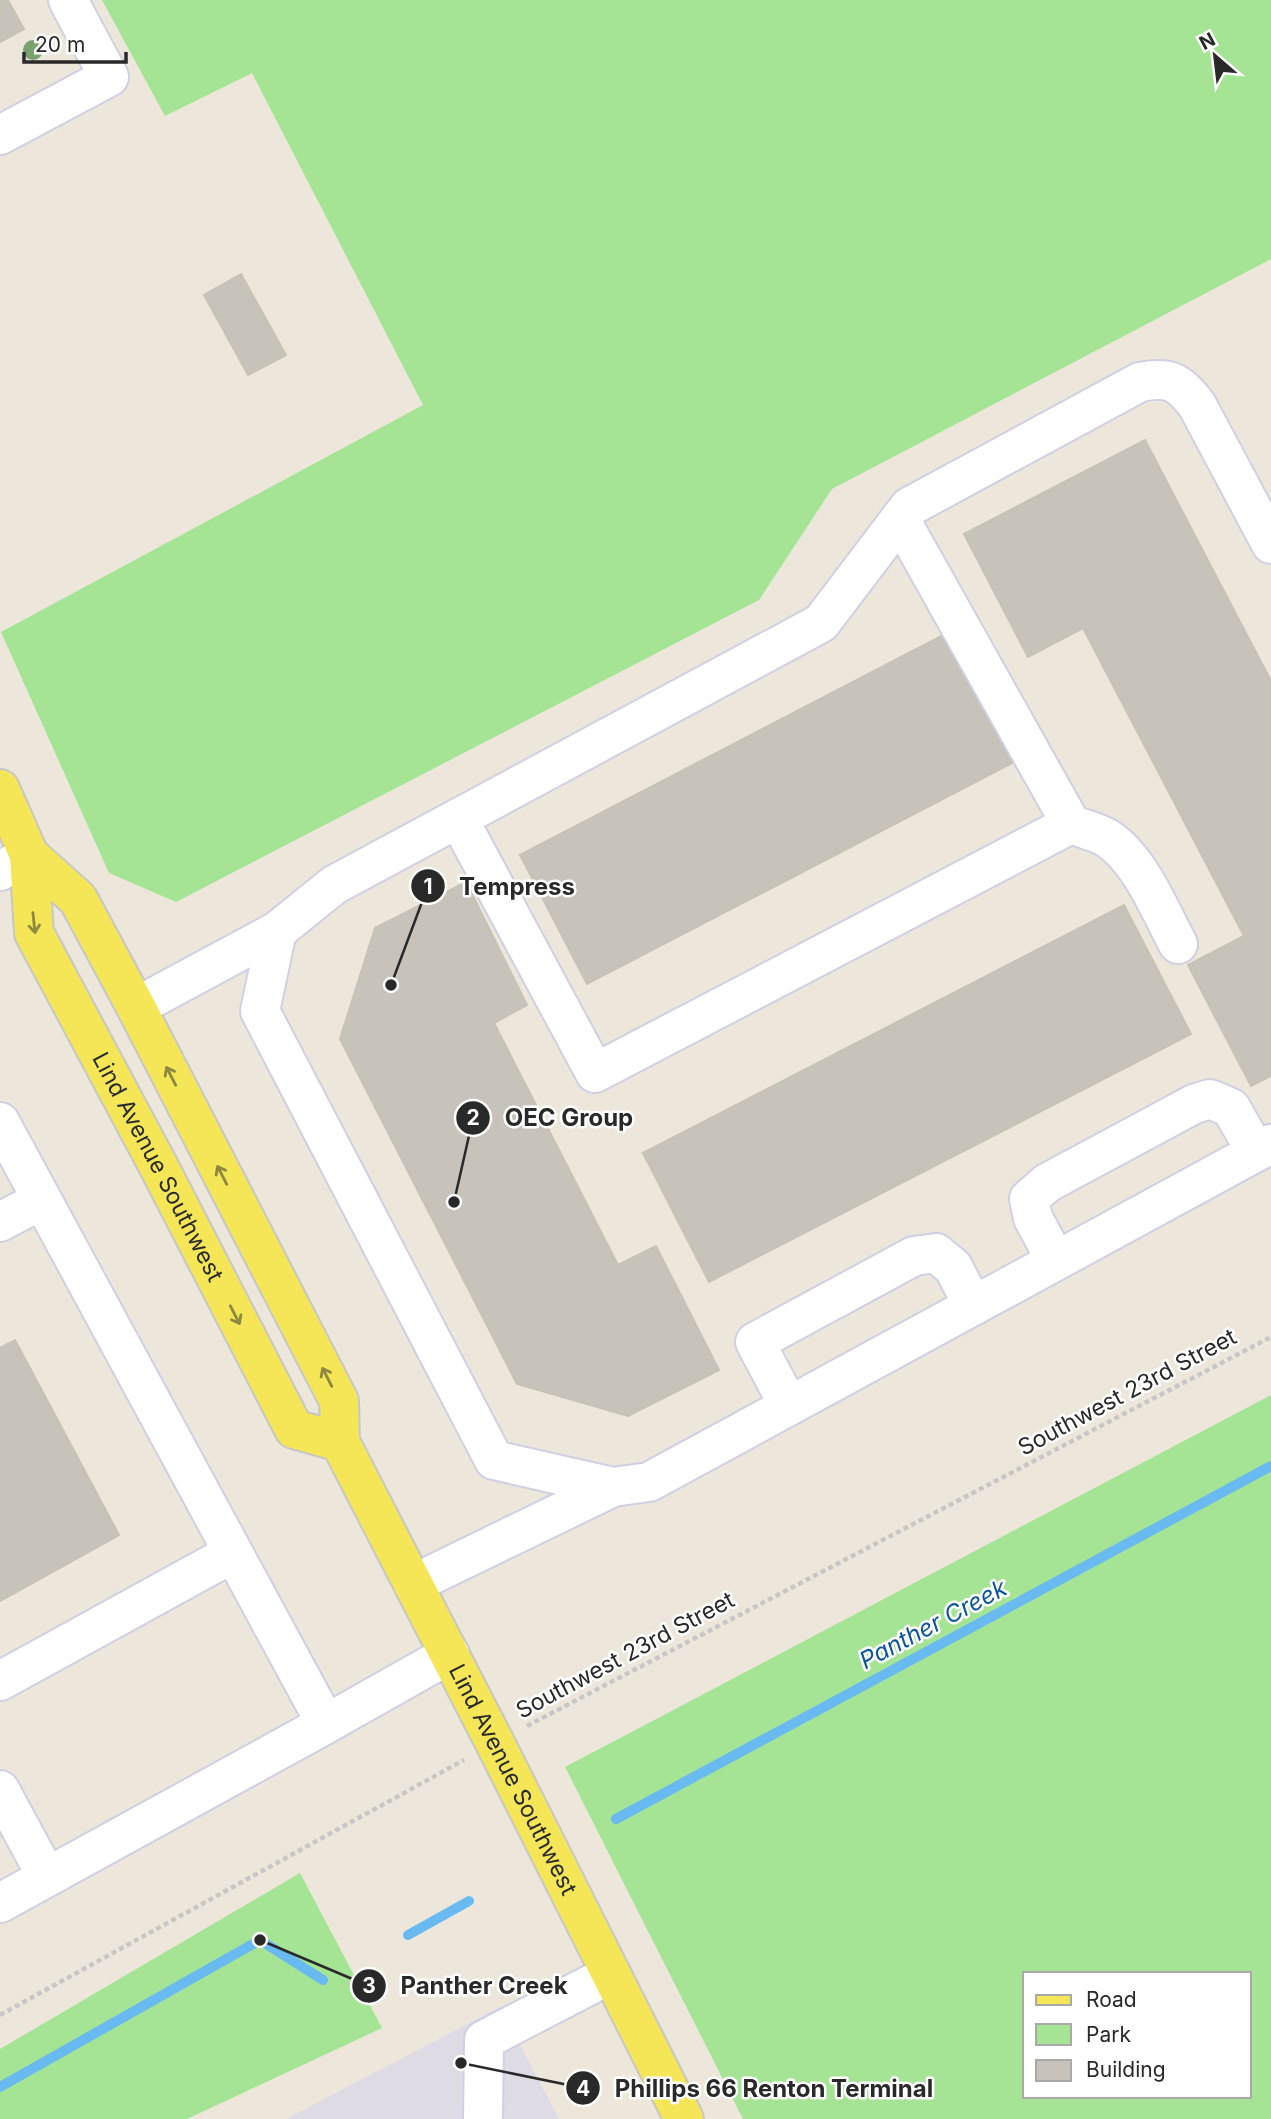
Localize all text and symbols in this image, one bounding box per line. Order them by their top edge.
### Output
scale bar [24,21,126,65]
north arrow [1180,21,1250,91]
text: N [1195,28,1219,55]
text: 20 m [35,32,85,57]
callout: Tempress [410,864,589,909]
text: Tempress [459,872,575,901]
text: 1 [423,874,433,899]
one-way arrow [28,911,41,934]
street label: Lind Avenue Southwest [86,1048,230,1287]
one-way arrow [164,1066,178,1087]
callout: OEC Group [455,1095,647,1140]
text: OEC Group [505,1103,633,1132]
text: 2 [466,1105,480,1130]
one-way arrow [214,1165,228,1186]
one-way arrow [229,1304,243,1325]
street label: Southwest 23rd Street [1013,1322,1241,1461]
one-way arrow [319,1367,333,1388]
water label: Panther Creek [854,1573,1012,1675]
street label: Southwest 23rd Street [511,1585,739,1724]
street label: Lind Avenue Southwest [443,1660,583,1900]
callout: Panther Creek [351,1963,581,2008]
text: Panther Creek [400,1971,568,2000]
legend [1023,1972,1250,2098]
text: 3 [362,1973,376,1998]
text: Road [1086,1987,1137,2012]
text: Park [1086,2022,1131,2047]
text: Building [1086,2057,1166,2082]
callout: Phillips 66 Renton Terminal [566,2066,947,2111]
text: Phillips 66 Renton Terminal [615,2074,933,2103]
text: 4 [576,2076,590,2101]

